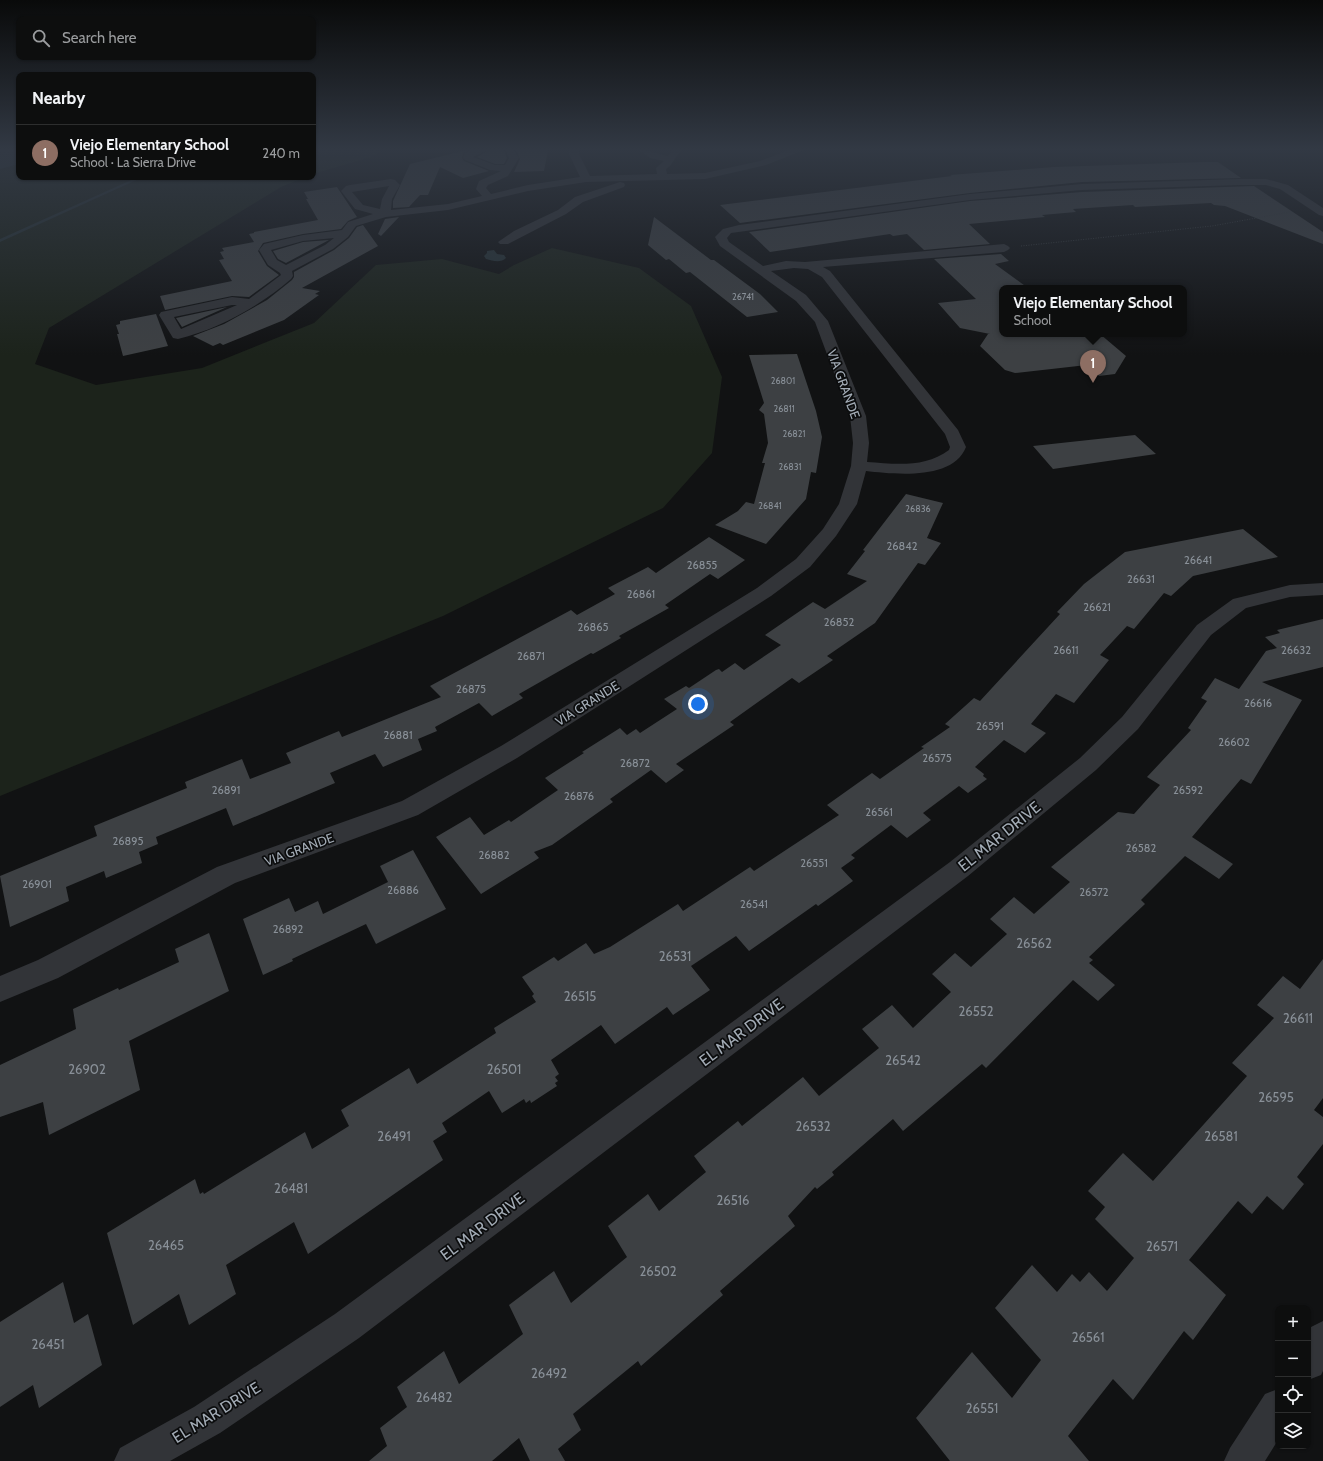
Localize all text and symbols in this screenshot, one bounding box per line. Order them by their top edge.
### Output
search box [16,16,316,60]
icon: search [30,27,52,49]
text: Search here [62,29,137,47]
text: Nearby [32,88,85,108]
text: Viejo Elementary School [70,136,229,154]
text: 1 [43,145,47,161]
text: 240 m [262,145,300,161]
text: School · La Sierra Drive [70,154,196,170]
popup [999,285,1187,337]
house number: 26741 [732,291,754,302]
text: Viejo Elementary School [1014,294,1172,312]
text: School [1014,312,1051,328]
street label: VIA GRANDE [824,347,864,421]
pin: 1 [1080,350,1106,383]
house number: 26801 [771,375,795,386]
house number: 26811 [773,403,795,414]
house number: 26821 [783,428,806,439]
house number: 26831 [778,461,802,472]
house number: 26841 [758,500,782,511]
house number: 26836 [905,503,931,514]
house number: 26842 [887,539,918,553]
house number: 26641 [1184,553,1212,567]
house number: 26855 [687,558,717,572]
house number: 26631 [1127,572,1155,586]
house number: 26861 [627,587,655,601]
house number: 26621 [1083,600,1111,614]
house number: 26852 [824,615,854,629]
house number: 26865 [578,620,608,634]
house number: 26611 [1053,643,1079,657]
house number: 26632 [1281,643,1311,657]
house number: 26871 [517,649,545,663]
street label: VIA GRANDE [552,677,622,729]
house number: 26875 [456,682,486,696]
your location [688,694,708,714]
house number: 26616 [1244,696,1272,710]
house number: 26591 [976,719,1004,733]
house number: 26881 [384,728,412,742]
house number: 26602 [1218,735,1250,749]
house number: 26575 [922,751,952,765]
house number: 26872 [620,756,650,770]
house number: 26891 [212,783,240,797]
house number: 26592 [1173,783,1203,797]
house number: 26876 [564,789,594,803]
street label: EL MAR DRIVE [954,797,1044,875]
house number: 26561 [865,805,893,819]
street label: VIA GRANDE [262,829,336,869]
house number: 26895 [113,834,143,848]
house number: 26582 [1126,841,1156,855]
house number: 26882 [478,848,510,862]
house number: 26551 [800,856,828,870]
house number: 26901 [22,877,52,891]
house number: 26886 [387,883,419,897]
house number: 26572 [1079,885,1109,899]
house number: 26541 [740,897,768,911]
house number: 26892 [273,922,304,936]
house number: 26562 [1016,935,1052,951]
house number: 26531 [659,948,691,964]
house number: 26515 [564,988,596,1004]
street label: EL MAR DRIVE [695,994,787,1070]
house number: 26552 [958,1003,994,1019]
house number: 26611 [1283,1010,1313,1026]
house number: 26542 [885,1052,921,1068]
house number: 26902 [68,1061,106,1077]
house number: 26501 [487,1061,521,1077]
house number: 26595 [1258,1089,1294,1105]
house number: 26532 [795,1118,831,1134]
house number: 26491 [377,1128,411,1144]
house number: 26581 [1204,1128,1238,1144]
house number: 26481 [274,1180,308,1196]
street label: EL MAR DRIVE [436,1188,528,1264]
house number: 26516 [717,1192,749,1208]
house number: 26465 [148,1237,184,1253]
house number: 26571 [1146,1238,1178,1254]
house number: 26502 [639,1263,677,1279]
map controls [1275,1305,1311,1449]
button: + [1275,1305,1311,1341]
house number: 26561 [1072,1329,1104,1345]
house number: 26451 [32,1336,64,1352]
button: − [1275,1341,1311,1377]
house number: 26492 [531,1365,567,1381]
button: locate [1275,1377,1311,1413]
street label: EL MAR DRIVE [169,1378,264,1447]
house number: 26482 [416,1389,452,1405]
house number: 26551 [966,1400,998,1416]
button: layers [1275,1413,1311,1449]

